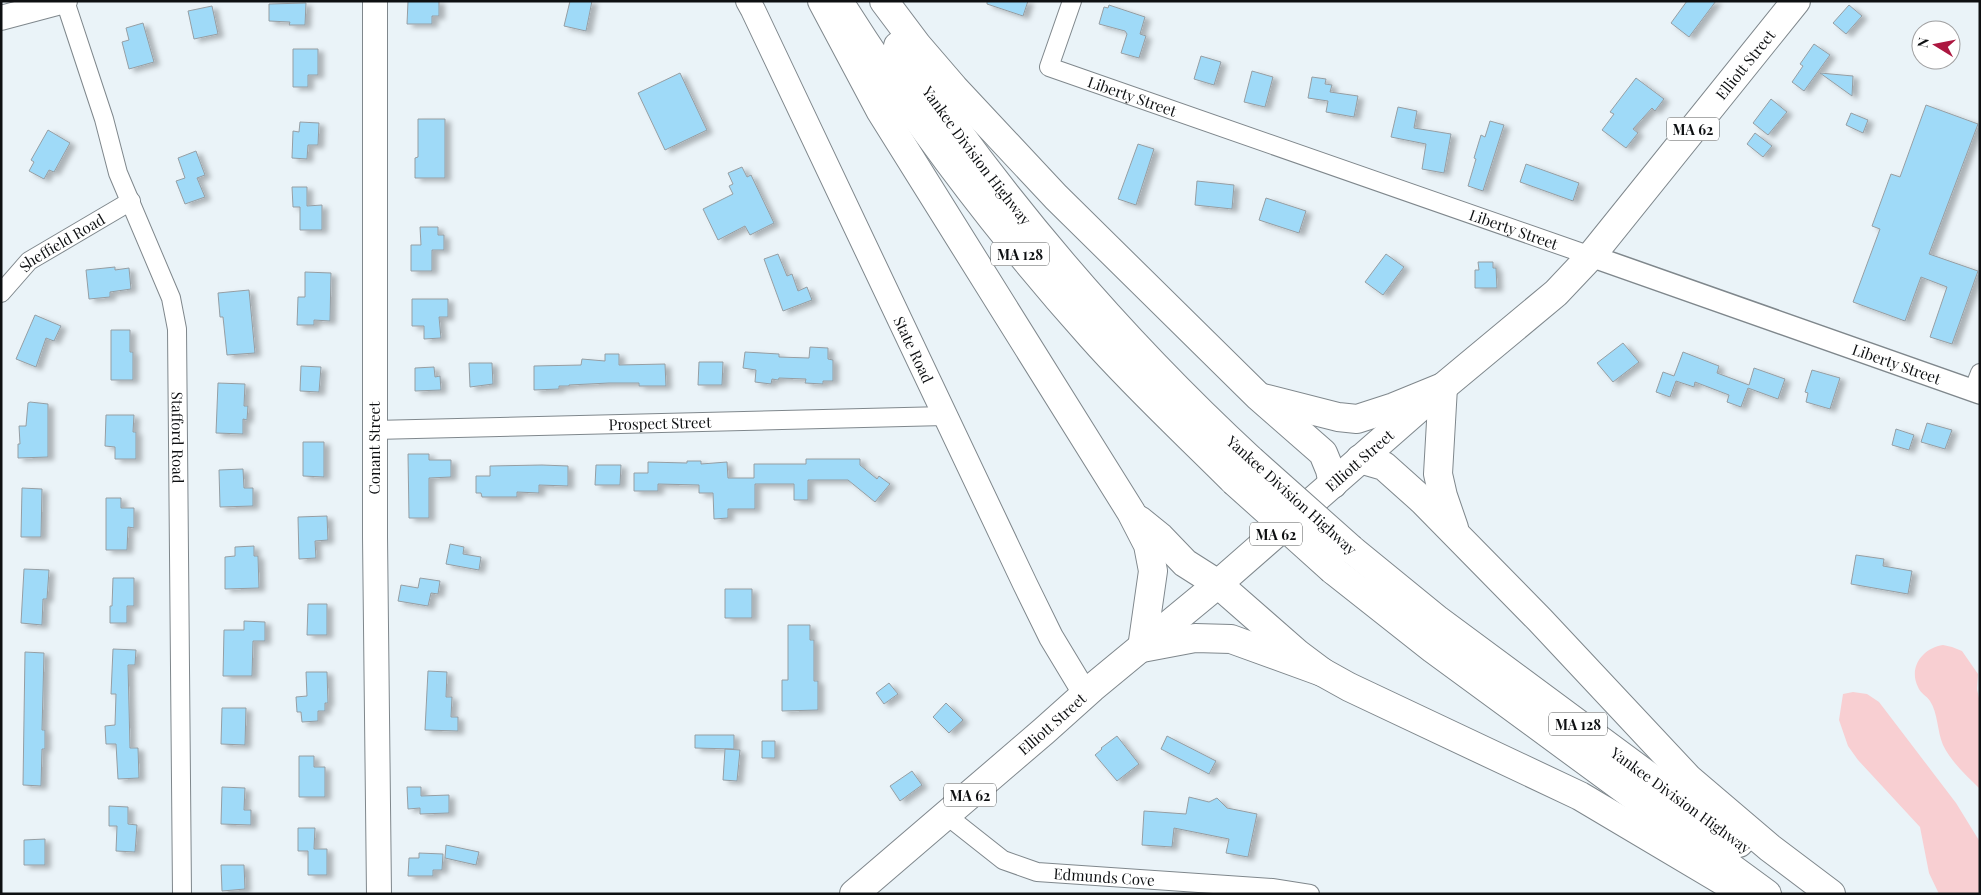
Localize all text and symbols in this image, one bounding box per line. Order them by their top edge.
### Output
north arrow [1911,20,1961,70]
street label: Elliott Street [1711,25,1780,103]
text: N [1912,36,1933,49]
street label: Liberty Street [1085,71,1180,121]
street label: Yankee Division Highway [918,81,1036,229]
road number: MA 62 [1667,118,1719,140]
street label: Liberty Street [1467,204,1561,254]
street label: Sheffield Road [14,209,108,276]
road number: MA 128 [991,242,1049,266]
street label: State Road [889,313,938,386]
street label: Liberty Street [1850,339,1944,389]
street label: Stafford Road [168,392,188,484]
street label: Conant Street [364,401,384,495]
street label: Prospect Street [608,412,712,434]
street label: Elliott Street [1321,425,1398,496]
street label: Yankee Division Highway [1222,430,1362,559]
road number: MA 62 [1250,522,1302,546]
street label: Elliott Street [1014,688,1090,759]
road number: MA 128 [1549,712,1607,736]
street label: Yankee Division Highway [1606,742,1756,858]
road number: MA 62 [944,784,996,806]
street label: Edmunds Cove [1053,863,1155,890]

